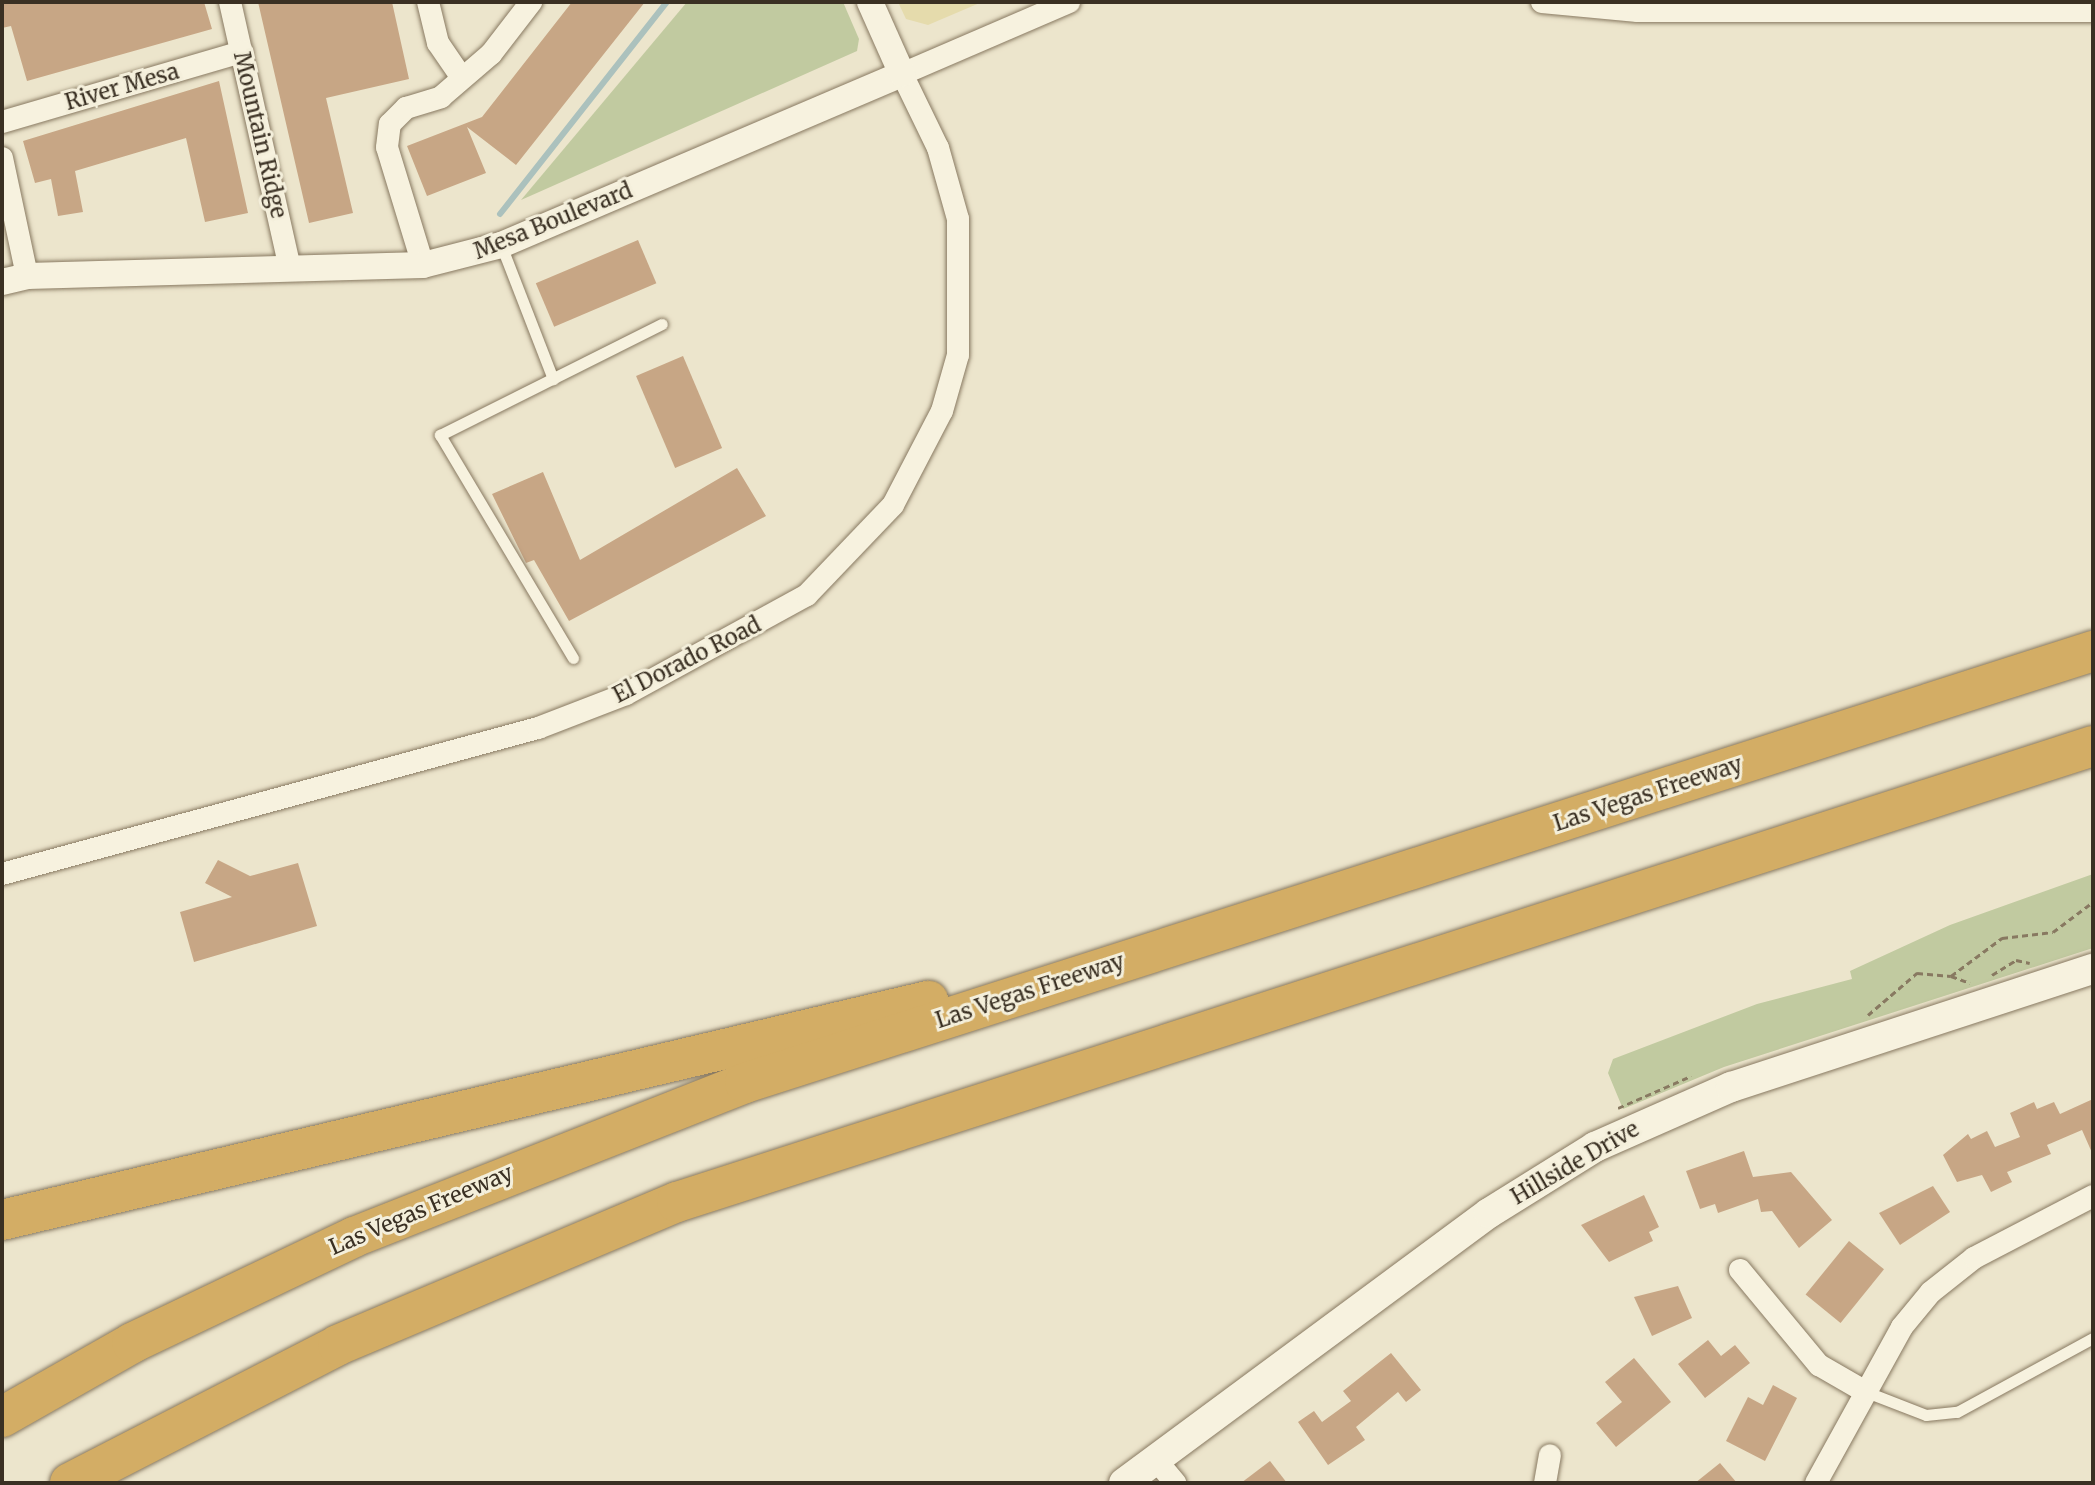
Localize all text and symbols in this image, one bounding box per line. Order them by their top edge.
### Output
street label: Mountain Ridge [228,49,292,221]
street label: River Mesa [62,58,182,116]
street label: Mesa Boulevard [470,177,636,265]
street label: El Dorado Road [609,611,765,709]
street label: Las Vegas Freeway [1550,751,1746,837]
street label: Las Vegas Freeway [932,948,1128,1034]
street label: Hillside Drive [1506,1116,1644,1210]
street label: Las Vegas Freeway [325,1159,517,1261]

